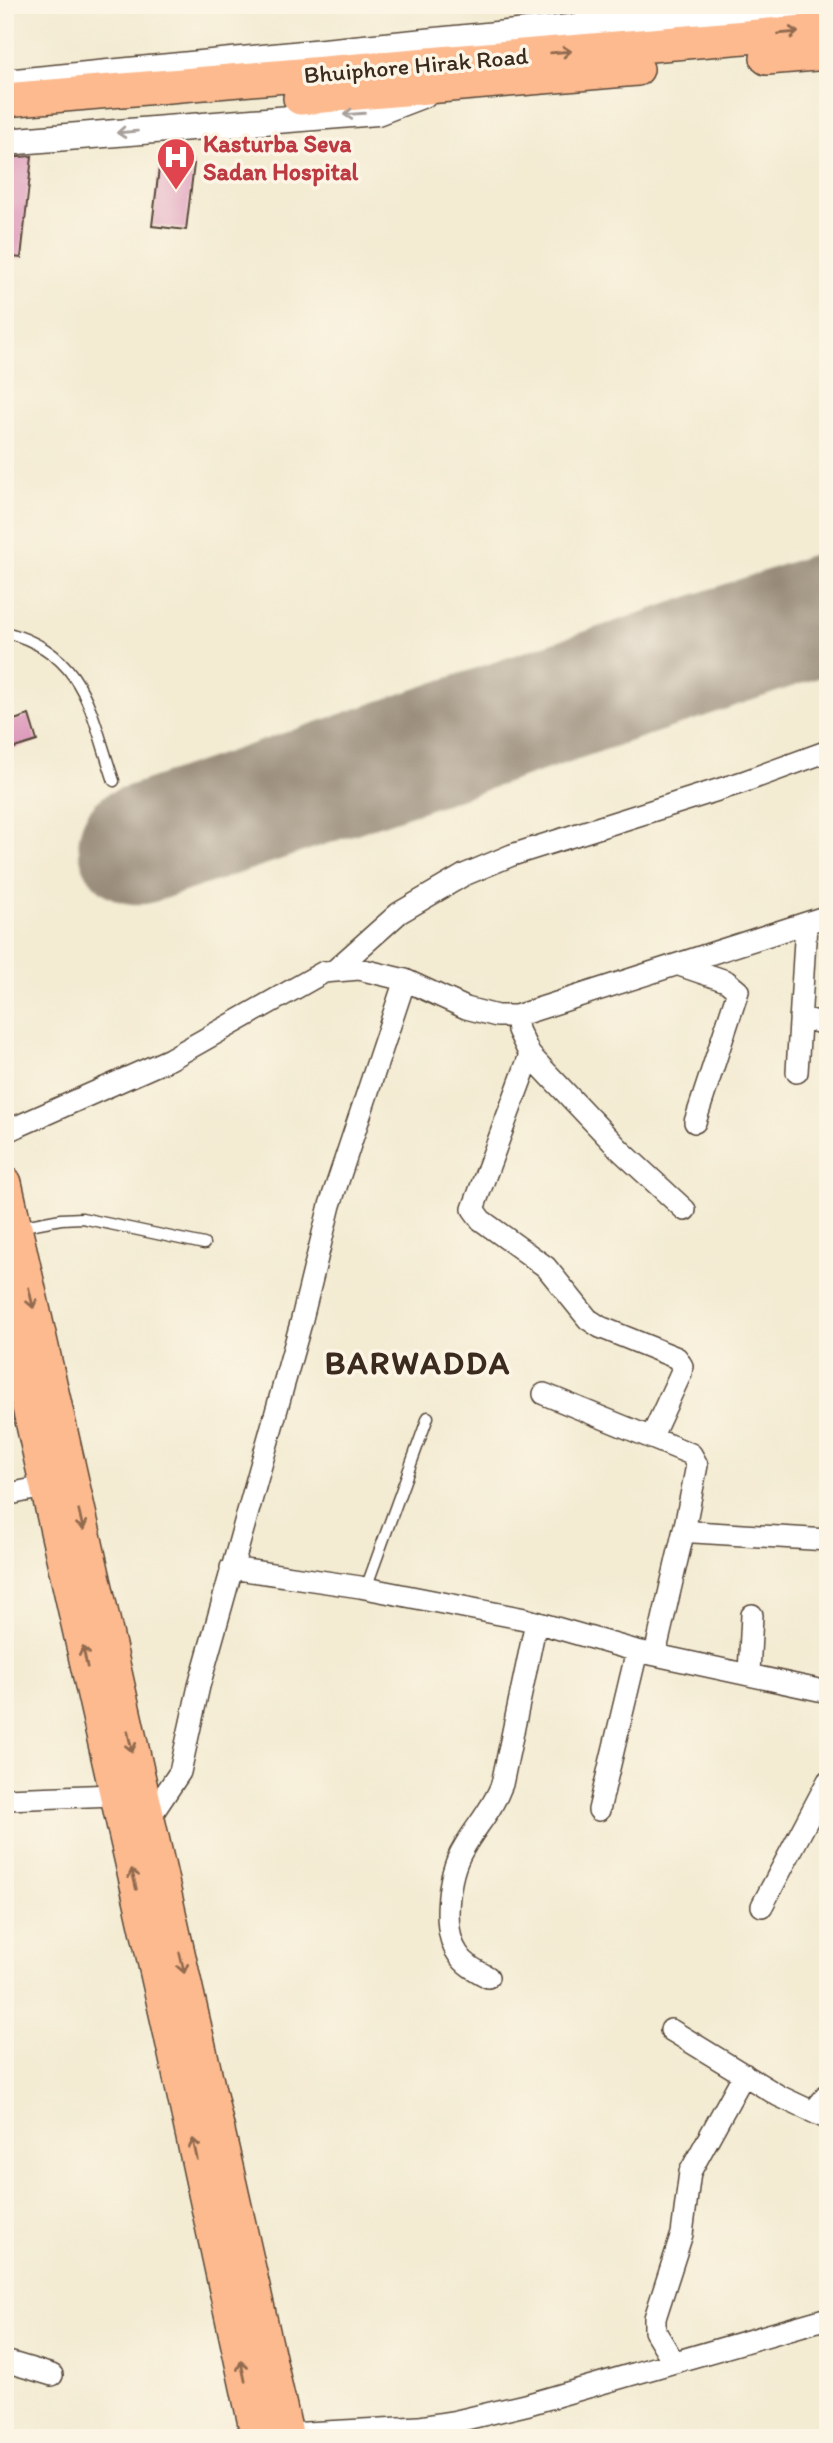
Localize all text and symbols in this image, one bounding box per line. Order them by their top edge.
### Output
one-way arrow [776,26,799,39]
street label: Bhuiphore Hirak Road [303,41,529,89]
one-way arrow [550,45,572,58]
one-way arrow [343,108,366,121]
one-way arrow [116,126,139,139]
place label: Kasturba Seva Sadan Hospital [203,129,358,187]
hospital icon: Kasturba Seva Sadan Hospital [155,136,197,191]
one-way arrow [25,1286,39,1309]
district label: BARWADDA [325,1344,511,1382]
one-way arrow [74,1508,88,1531]
one-way arrow [77,1646,91,1669]
one-way arrow [124,1730,137,1753]
one-way arrow [127,1868,141,1891]
one-way arrow [176,1951,189,1974]
one-way arrow [188,2138,202,2161]
one-way arrow [236,2360,250,2383]

